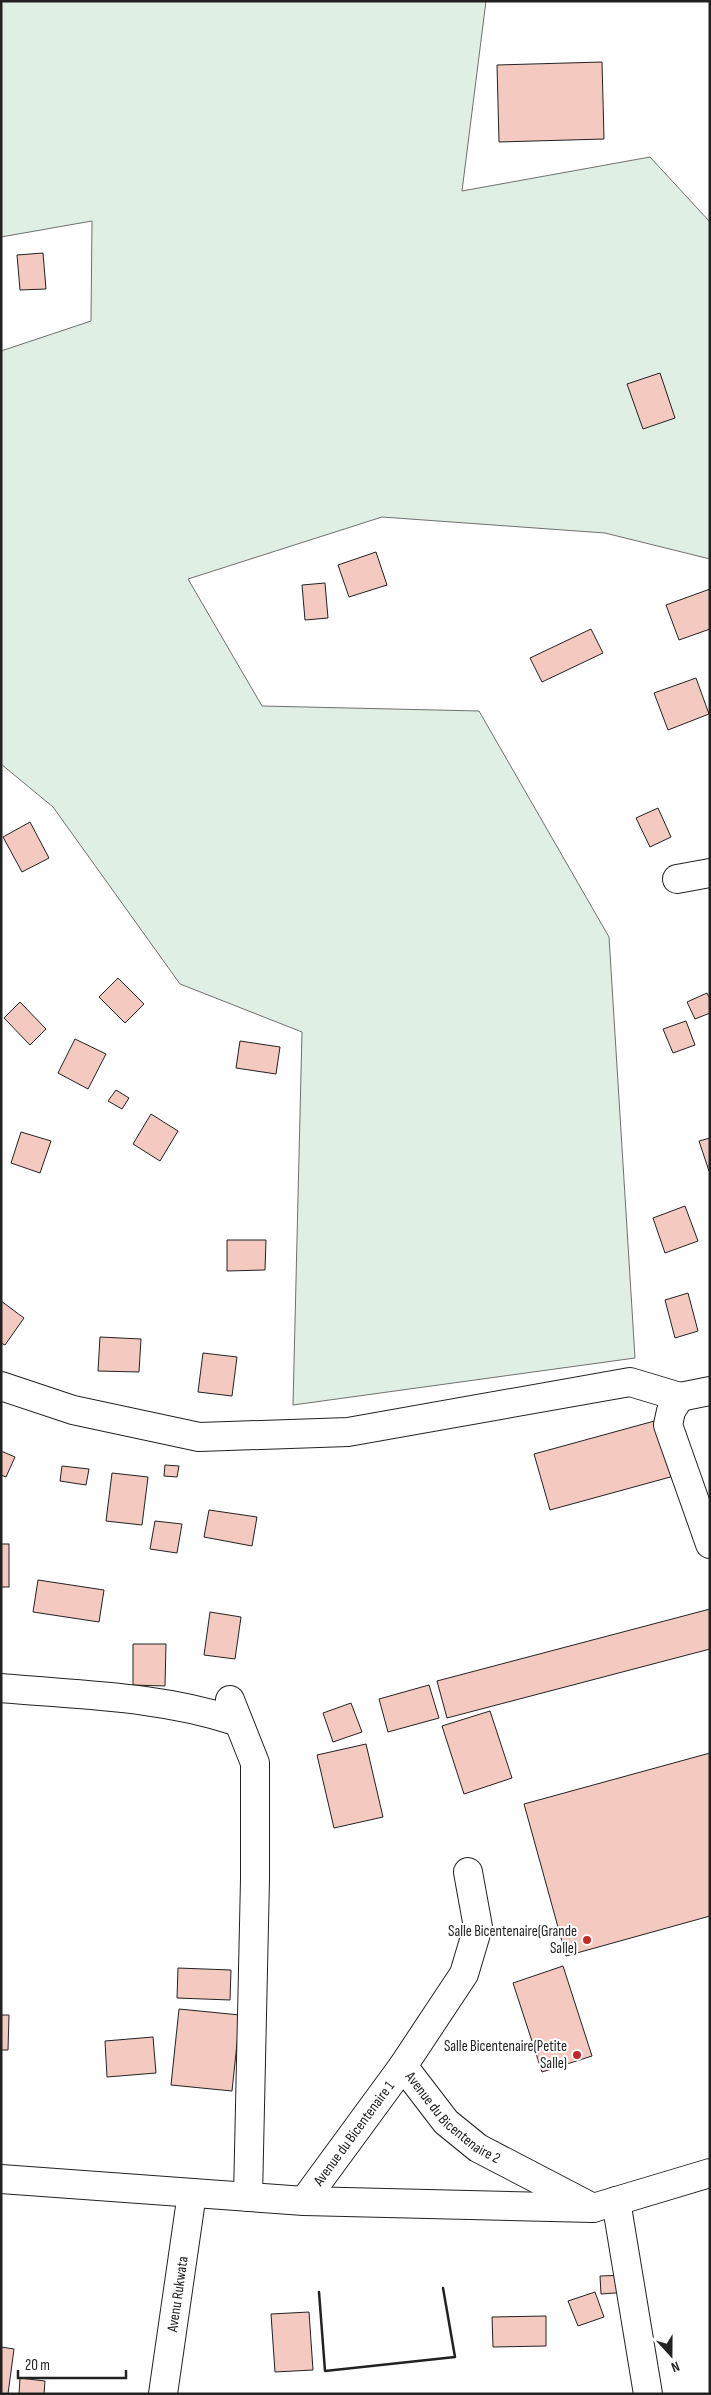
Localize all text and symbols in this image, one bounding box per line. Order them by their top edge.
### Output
place label: Salle Bicentenaire(Grande Salle) [448,1922,577,1958]
marker: Salle Bicentenaire(Grande Salle) [581,1934,593,1946]
place label: Salle Bicentenaire(Petite Salle) [444,2037,567,2073]
marker: Salle Bicentenaire(Petite Salle) [571,2049,583,2061]
street label: Avenue du Bicentenaire 2 [400,2067,503,2168]
street label: Avenue du Bicentenaire 1 [309,2077,399,2191]
street label: Avenu Rukwata [163,2255,193,2334]
north arrow [646,2330,696,2380]
scale bar [18,2348,125,2380]
text: 20 m [25,2356,50,2375]
text: N [669,2357,682,2376]

